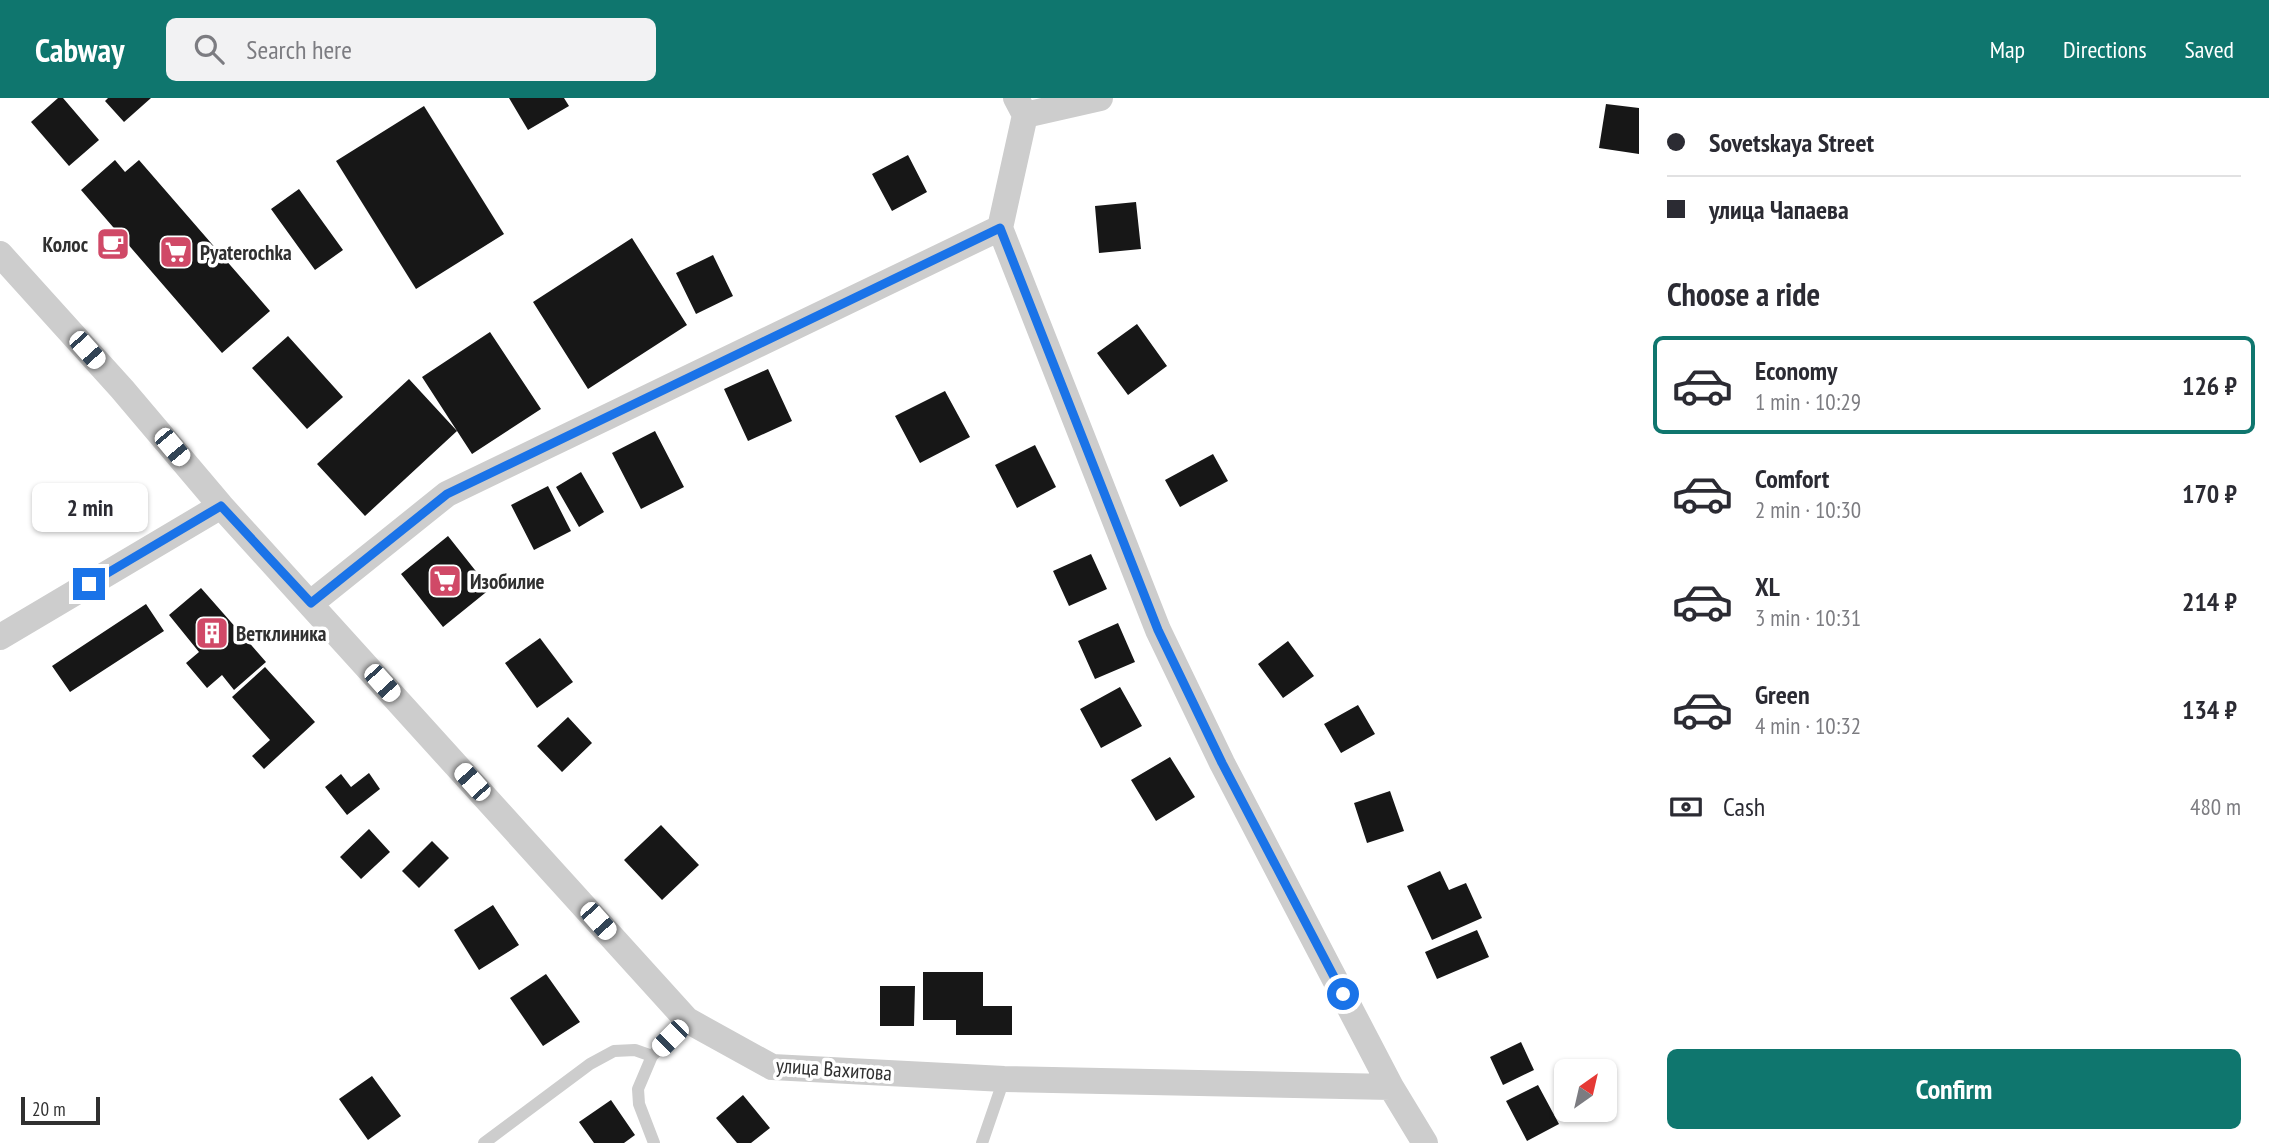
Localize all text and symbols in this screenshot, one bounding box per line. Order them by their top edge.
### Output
search box [166,18,656,81]
text: Cabway [35,28,124,71]
icon: search [190,30,228,68]
text: Search here [246,33,352,66]
text: Map [1990,34,2025,65]
text: Directions [2063,34,2147,65]
text: Saved [2185,34,2234,65]
text: Sovetskaya Street [1709,126,1874,159]
text: улица Чапаева [1709,193,1849,226]
cafe icon: Колос [94,225,132,263]
place label: Колос [42,231,89,258]
supermarket icon: Pyaterochka [157,233,195,271]
place label: Pyaterochka [200,239,292,266]
text: Choose a ride [1667,273,1820,315]
car [66,327,109,373]
icon: car [1671,354,1734,417]
text: Economy [1755,354,1837,387]
text: 126 ₽ [2182,369,2237,402]
text: 1 min · 10:29 [1755,387,1861,416]
car [151,424,194,470]
icon: car [1671,462,1734,525]
text: Comfort [1755,462,1829,495]
text: 170 ₽ [2182,477,2237,510]
callout: 2 min [31,482,147,532]
text: 2 min [67,493,113,522]
text: 2 min · 10:30 [1755,495,1861,524]
supermarket icon: Изобилие [426,562,464,600]
route end [73,568,105,600]
place label: Изобилие [470,568,545,595]
icon: car [1671,570,1734,633]
text: XL [1755,570,1780,603]
text: 214 ₽ [2182,585,2237,618]
text: 3 min · 10:31 [1755,603,1861,632]
building icon: Ветклиника [193,614,231,652]
place label: Ветклиника [236,620,327,647]
car [361,660,404,706]
icon: car [1671,678,1734,741]
text: Green [1755,678,1810,711]
text: 134 ₽ [2182,693,2237,726]
text: 4 min · 10:32 [1755,711,1861,740]
car [451,759,494,805]
icon: cash [1667,788,1705,826]
text: Cash [1723,790,1765,823]
text: 480 m [2190,792,2241,821]
car [577,898,620,944]
route start [1327,978,1359,1010]
car [648,1016,693,1060]
button: Confirm [1667,1049,2241,1129]
street label: улица Вахитова [775,1051,893,1087]
north arrow [1554,1059,1617,1122]
map controls [1554,1059,1617,1122]
scale bar [21,1094,100,1126]
text: 20 m [32,1097,66,1121]

